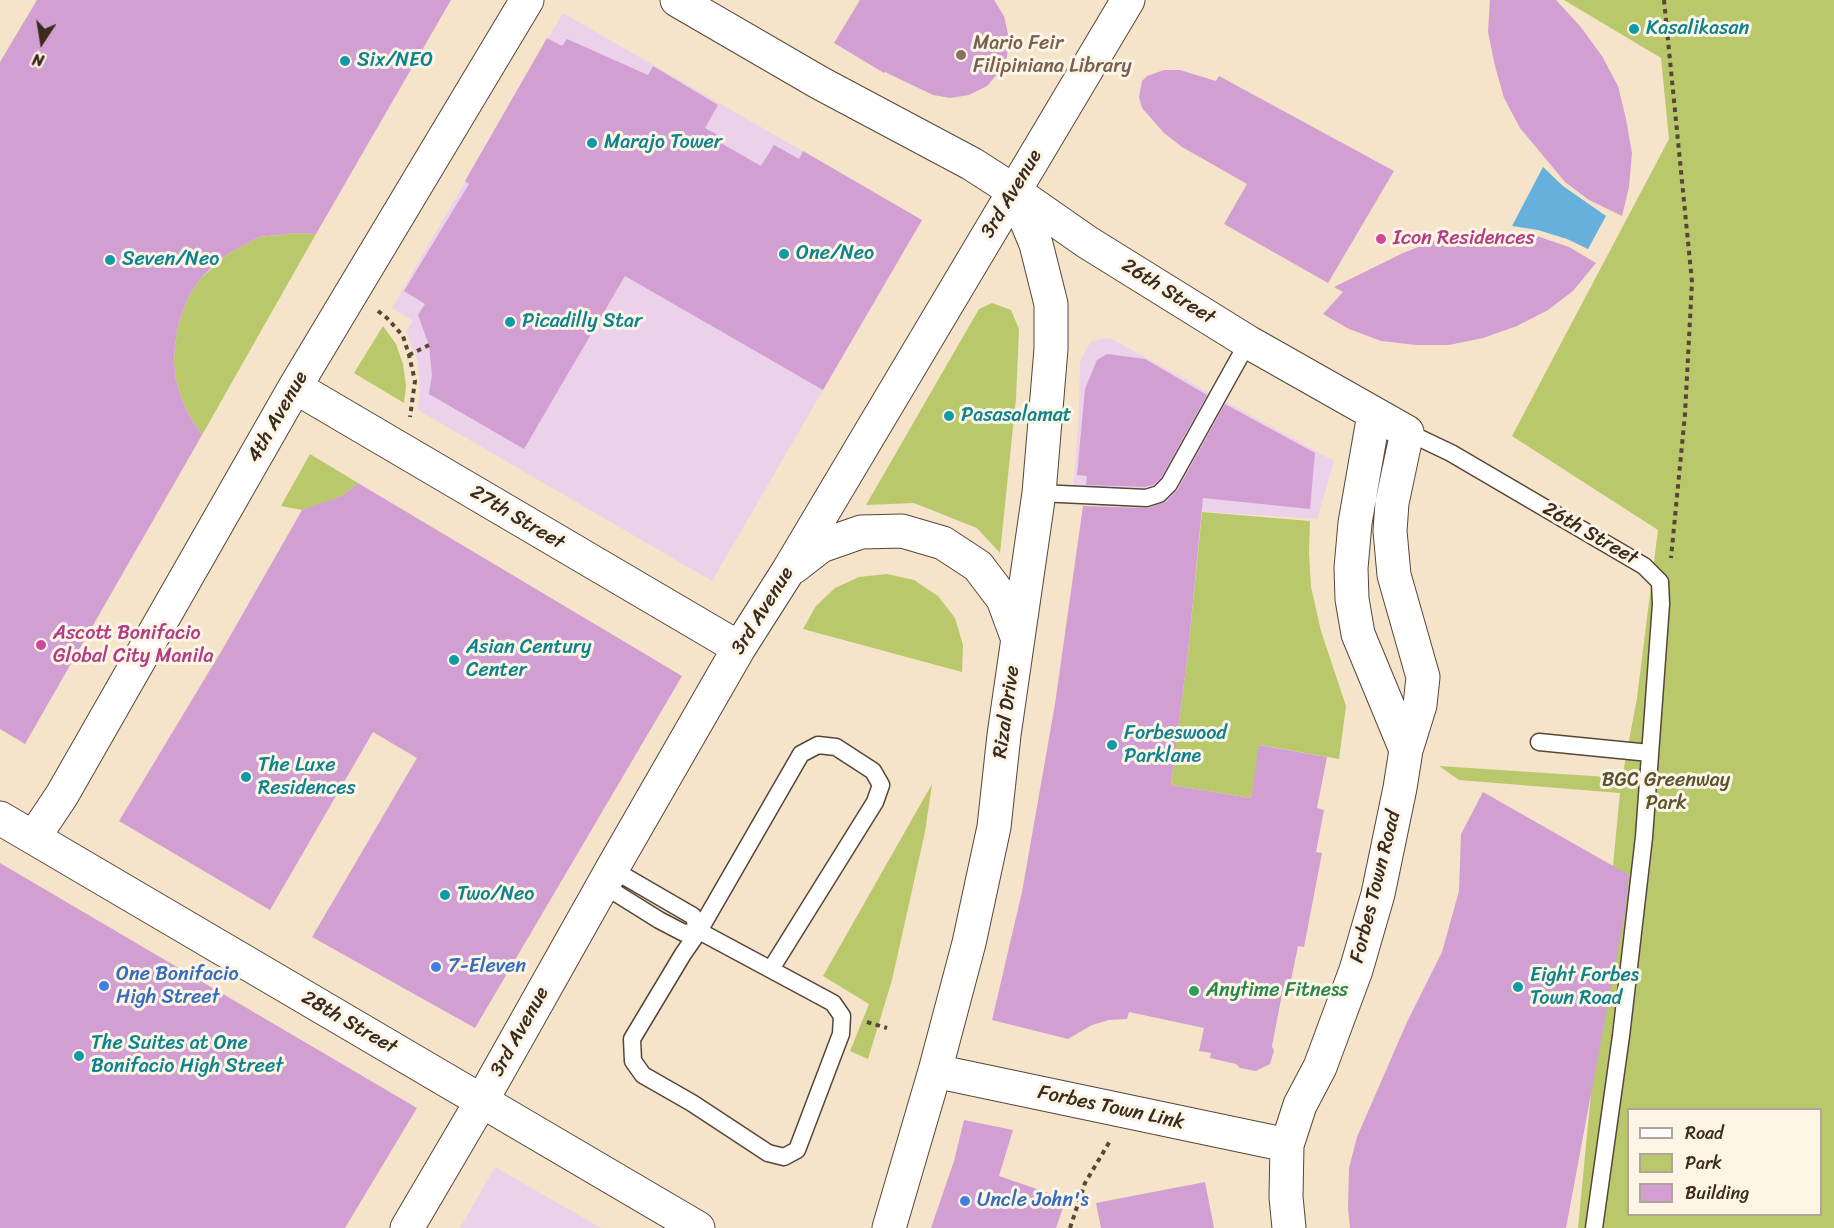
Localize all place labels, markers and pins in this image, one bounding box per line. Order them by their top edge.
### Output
place label: Kasalikasan [1646,17,1749,41]
marker: Kasalikasan [1627,22,1641,36]
place label: Mario Feir Filipiniana Library [973,32,1132,79]
marker: Mario Feir Filipiniana Library [954,48,968,62]
place label: Six/NEO [357,49,433,73]
marker: Six/NEO [338,54,352,68]
place label: Marajo Tower [604,131,722,155]
marker: Marajo Tower [585,136,599,150]
place label: Icon Residences [1393,227,1535,251]
marker: Icon Residences [1374,232,1388,246]
place label: One/Neo [796,242,874,266]
marker: One/Neo [777,247,791,261]
place label: Seven/Neo [122,248,219,272]
marker: Seven/Neo [103,253,117,267]
place label: Picadilly Star [522,310,642,334]
marker: Picadilly Star [503,315,517,329]
place label: Pasasalamat [961,404,1072,428]
marker: Pasasalamat [942,409,956,423]
place label: Ascott Bonifacio Global City Manila [53,622,214,669]
place label: Asian Century Center [466,636,591,683]
marker: Ascott Bonifacio Global City Manila [34,638,48,652]
marker: Asian Century Center [447,653,461,667]
place label: Forbeswood Parklane [1124,722,1227,769]
marker: Forbeswood Parklane [1105,738,1119,752]
place label: The Luxe Residences [258,754,356,801]
marker: The Luxe Residences [239,770,253,784]
place label: Two/Neo [457,883,535,907]
marker: Two/Neo [438,888,452,902]
place label: 7-Eleven [448,955,526,979]
marker: 7-Eleven [429,960,443,974]
place label: One Bonifacio High Street [116,963,239,1010]
place label: Eight Forbes Town Road [1530,964,1639,1011]
marker: One Bonifacio High Street [97,979,111,993]
place label: Anytime Fitness [1206,979,1348,1003]
marker: Eight Forbes Town Road [1511,980,1525,994]
marker: Anytime Fitness [1187,984,1201,998]
place label: The Suites at One Bonifacio High Street [91,1032,283,1079]
marker: The Suites at One Bonifacio High Street [72,1049,86,1063]
place label: Uncle John's [977,1189,1089,1213]
marker: Uncle John's [958,1194,972,1208]

